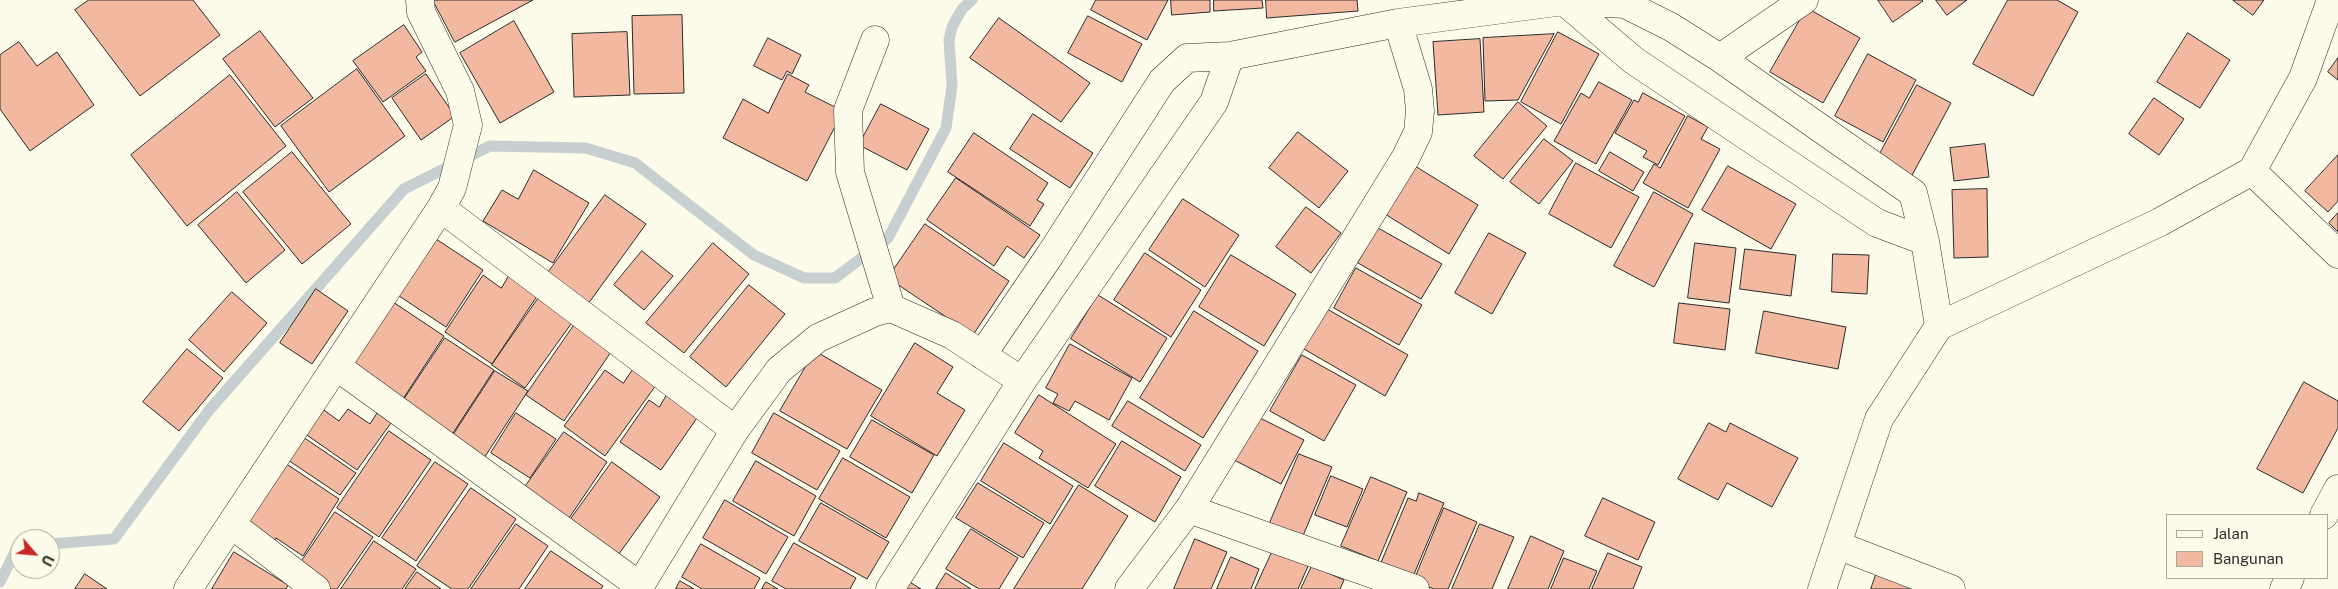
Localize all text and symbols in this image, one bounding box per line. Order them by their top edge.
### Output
legend [2166,514,2328,579]
text: Jalan [2213,525,2249,542]
north arrow [10,529,60,579]
text: Bangunan [2213,550,2284,567]
text: U [38,552,57,568]

